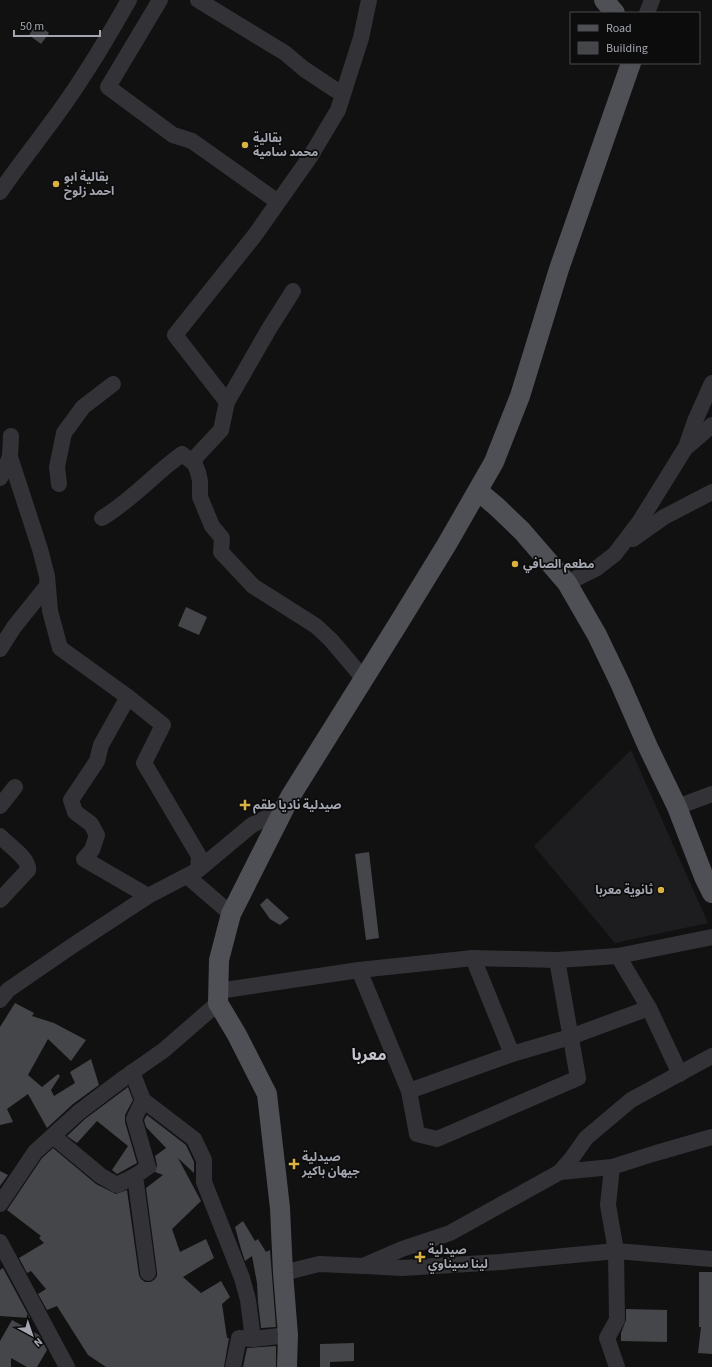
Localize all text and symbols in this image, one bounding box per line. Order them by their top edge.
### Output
scale bar [14,12,100,38]
legend [570,12,700,64]
text: 50 m [20,18,44,35]
text: Road [606,20,632,37]
text: Building [606,40,648,57]
place label: بقالية محمد سامية [253,130,318,161]
marker: بقالية محمد سامية [240,140,250,150]
place label: بقالية ابو احمد زلوخ [64,169,114,200]
marker: بقالية ابو احمد زلوخ [51,179,61,189]
place label: مطعم الصافي [523,556,594,573]
marker: مطعم الصافي [510,559,520,569]
place label: صيدلية ناديا طقم [253,797,342,814]
marker: صيدلية ناديا طقم [240,800,250,810]
place label: ثانوية معربا [595,882,653,899]
marker: ثانوية معربا [656,885,666,895]
district label: معربا [351,1044,387,1066]
place label: صيدلية جيهان باكير [301,1149,360,1180]
marker: صيدلية جيهان باكير [289,1159,299,1169]
place label: صيدلية لينا سيناوي [428,1242,488,1273]
marker: صيدلية لينا سيناوي [415,1252,425,1262]
north arrow [12,1315,52,1355]
text: N [30,1334,46,1350]

